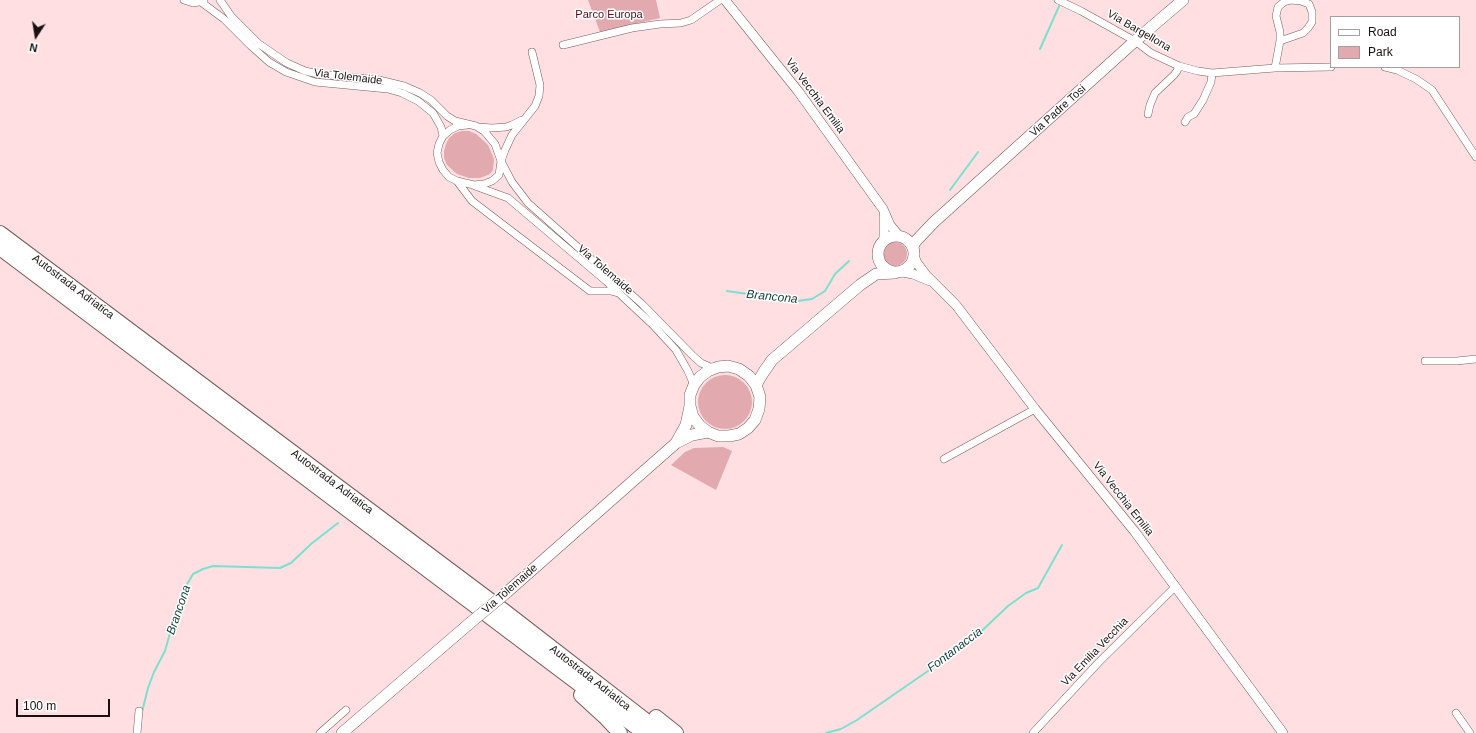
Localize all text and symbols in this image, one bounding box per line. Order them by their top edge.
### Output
street label: Via Bargellona [1105,7,1173,55]
park label: Parco Europa [575,8,643,22]
north arrow [16,16,56,56]
legend [1330,16,1460,68]
text: Road [1368,25,1397,39]
text: N [28,41,39,54]
text: Park [1368,45,1393,59]
street label: Via Vecchia Emilia [783,56,847,136]
street label: Via Tolemaide [313,66,383,88]
street label: Via Padre Tosi [1027,82,1089,140]
street label: Via Tolemaide [575,242,635,298]
street label: Autostrada Adriatica [29,252,117,322]
water label: Brancona [746,287,798,307]
street label: Autostrada Adriatica [288,447,376,517]
street label: Via Vecchia Emilia [1090,459,1156,539]
street label: Via Tolemaide [480,561,540,617]
water label: Brancona [164,583,194,637]
street label: Via Emilia Vecchia [1059,615,1131,689]
water label: Fontanaccia [925,625,985,675]
street label: Autostrada Adriatica [547,642,633,714]
scale bar [18,691,112,717]
text: 100 m [23,699,56,713]

